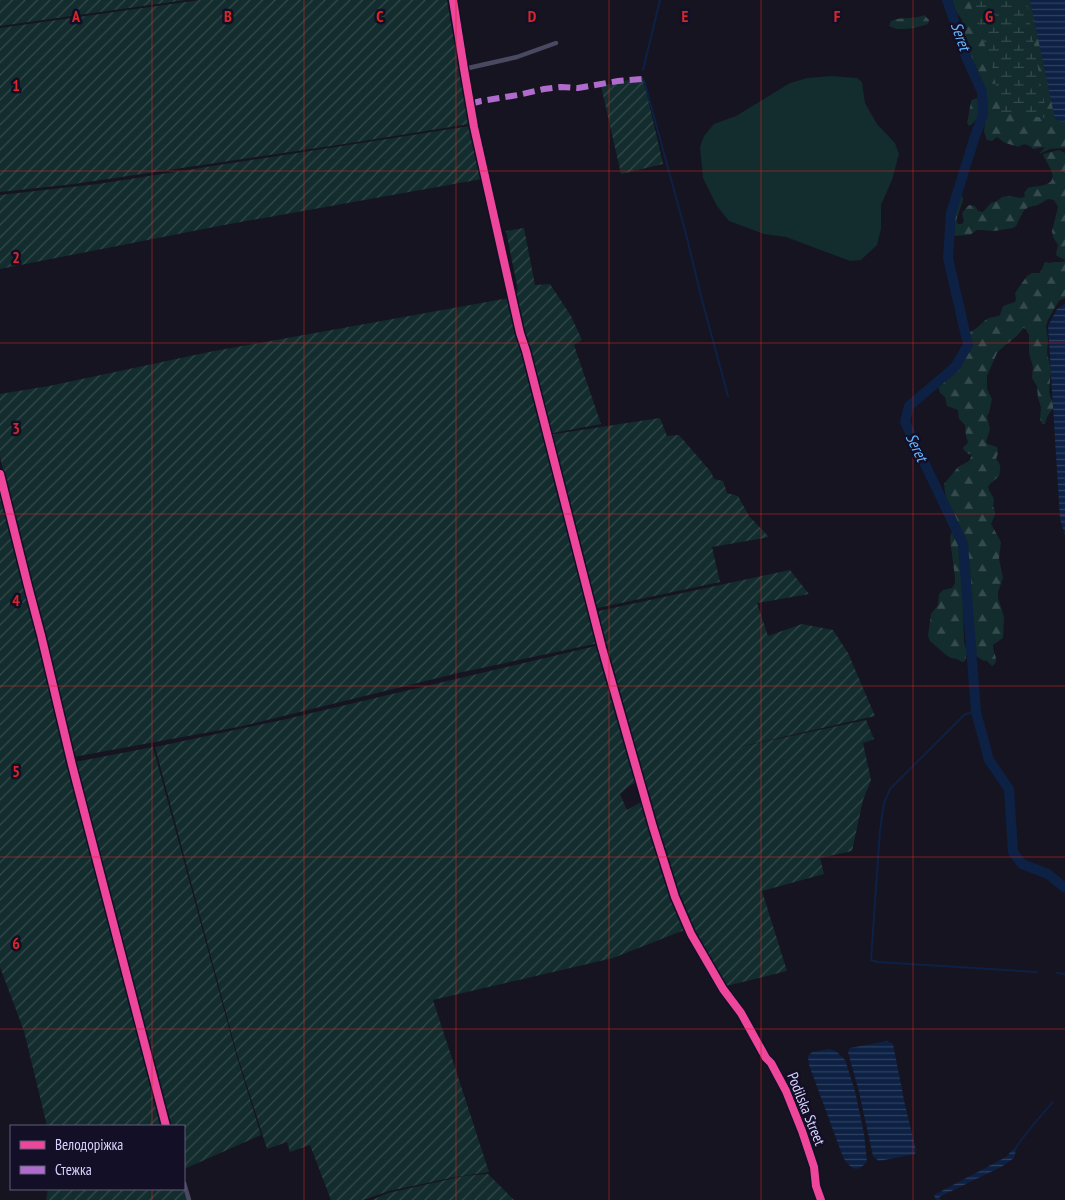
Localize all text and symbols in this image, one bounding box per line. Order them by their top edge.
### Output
text: A [71,6,81,26]
text: B [224,6,232,26]
text: C [376,6,384,26]
text: D [528,6,537,26]
text: E [682,6,689,26]
text: F [834,6,841,26]
text: G [985,6,993,26]
water label: Seret [947,19,976,54]
text: 1 [12,75,20,95]
text: 2 [12,247,20,267]
text: 3 [12,418,20,438]
water label: Seret [902,430,933,466]
text: 4 [12,590,20,610]
text: 5 [12,761,20,781]
text: 6 [12,933,20,953]
street label: Podilska Street [783,1069,830,1148]
legend [10,1125,185,1190]
text: Велодоріжка [55,1135,123,1154]
text: Стежка [55,1160,92,1179]

